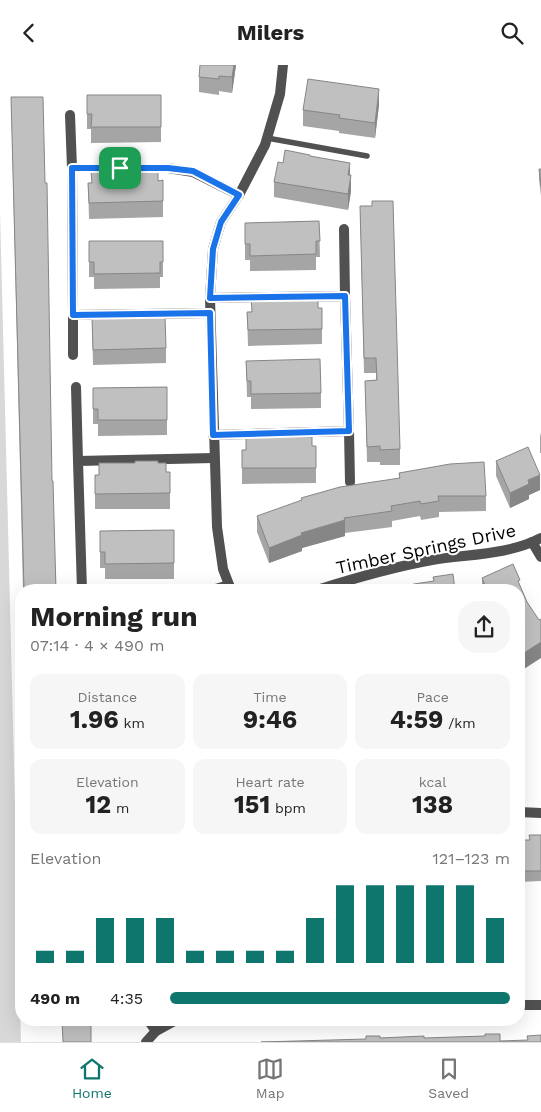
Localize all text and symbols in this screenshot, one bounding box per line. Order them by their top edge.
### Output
icon: back [15,19,43,47]
icon: search [498,19,526,47]
text: Milers [237,20,304,45]
pin [99,147,141,189]
icon: arrive [106,154,134,182]
street label: Timber Springs Drive [334,519,518,578]
text: Morning run [30,600,198,633]
button: share [458,601,510,653]
text: 07:14 · 4 × 490 m [30,636,165,655]
text: Distance [78,689,137,705]
text: Time [253,689,287,705]
text: Pace [416,689,449,705]
text: 1.96 [70,705,119,734]
text: 9:46 [243,705,297,734]
text: 4:59 [390,705,443,734]
text: km [119,715,145,731]
text: /km [443,715,476,731]
text: Elevation [76,774,139,790]
text: Heart rate [235,774,305,790]
text: kcal [419,774,447,790]
text: 12 [85,790,111,819]
text: 151 [234,790,270,819]
text: 138 [412,790,453,819]
text: m [111,800,129,816]
text: bpm [270,800,306,816]
text: Elevation [30,849,101,868]
text: 121–123 m [433,849,510,868]
text: 490 m [30,989,80,1008]
text: 4:35 [110,989,143,1008]
tab: Home [72,1055,112,1101]
tab: Map [256,1055,284,1101]
tab: Saved [428,1055,469,1101]

